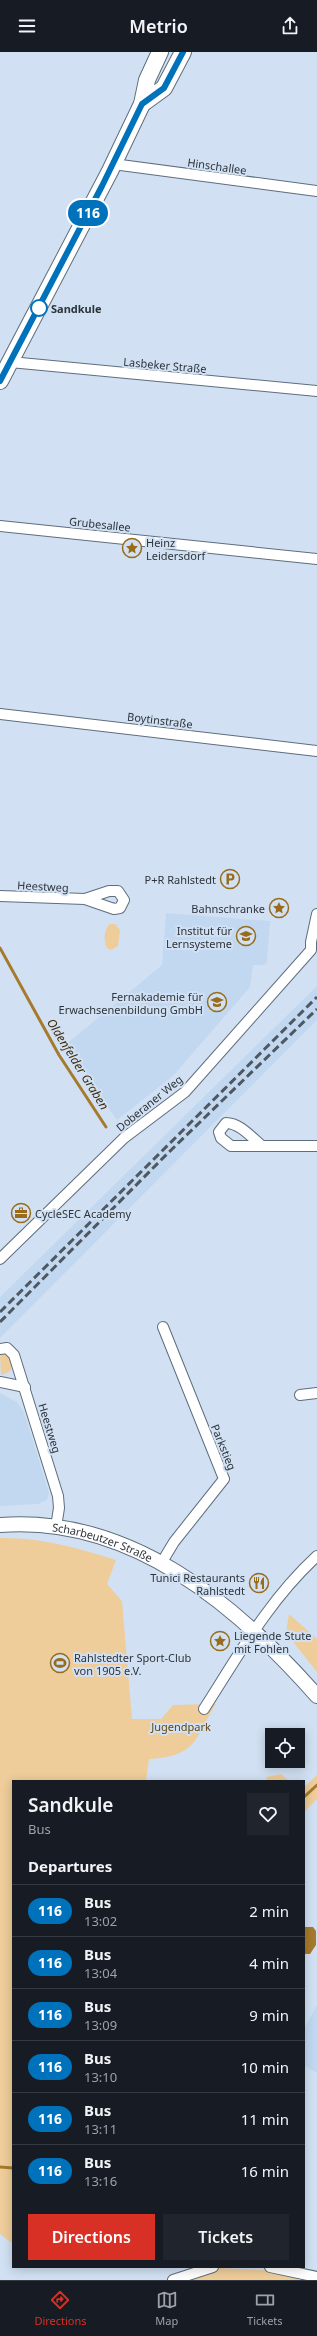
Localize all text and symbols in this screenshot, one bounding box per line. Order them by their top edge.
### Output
text: Metrio [129,14,188,38]
icon: menu [16,15,38,37]
icon: share [279,15,301,37]
street label: Hinschallee [187,154,247,178]
line badge: 116 [65,200,111,226]
text: 116 [76,203,100,222]
marker: Sandkule [30,299,48,317]
place label: Sandkule [51,301,102,316]
street label: Lasbeker Straße [123,354,207,376]
street label: Grubesallee [68,513,132,535]
place label: Heinz Leidersdorf [146,535,207,563]
place icon: Heinz Leidersdorf [121,537,143,559]
street label: Boytinstraße [126,709,194,731]
parking icon: P+R Rahlstedt [219,868,241,890]
place label: P+R Rahlstedt [145,872,216,887]
street label: Heestweg [17,877,69,895]
place icon: Bahnschranke [268,897,290,919]
place label: Bahnschranke [191,901,265,916]
place label: Institut für Lernsysteme [166,923,232,951]
school or university icon: Institut für Lernsysteme [235,925,257,947]
place label: Fernakademie für Erwachsenenbildung GmbH [59,989,203,1017]
school or university icon: Fernakademie für Erwachsenenbildung GmbH [206,991,228,1013]
water label: Oldenfelder Graben [43,1015,113,1113]
street label: Doberaner Weg [113,1072,185,1134]
office icon: CycleSEC Academy [10,1202,32,1224]
place label: CycleSEC Academy [35,1206,132,1221]
street label: Heestweg [35,1401,65,1455]
street label: Parkstieg [208,1422,240,1472]
street label: Scharbeutzer Straße [51,1519,155,1565]
place label: Tunici Restaurants Rahlstedt [150,1570,245,1598]
restaurant icon: Tunici Restaurants Rahlstedt [248,1572,270,1594]
place label: Liegende Stute mit Fohlen [234,1628,311,1656]
place icon: Liegende Stute mit Fohlen [209,1630,231,1652]
place label: Rahlstedter Sport-Club von 1905 e.V. [74,1650,192,1678]
sports icon: Rahlstedter Sport-Club von 1905 e.V. [49,1652,71,1674]
park label: Jugendpark [150,1719,211,1734]
map controls [265,1728,305,1768]
button: locate [265,1728,305,1768]
text: Sandkule [28,1792,113,1818]
button: heart [247,1793,289,1835]
text: Bus [28,1820,51,1838]
text: Departures [28,1856,112,1876]
text: Bus [84,1892,111,1912]
text: 116 [38,1901,62,1920]
text: 2 min [249,1901,289,1921]
text: 13:02 [84,1912,117,1930]
text: Bus [84,1944,111,1964]
text: 116 [38,1953,62,1972]
text: 4 min [249,1953,289,1973]
text: 13:04 [84,1964,117,1982]
text: Bus [84,1996,111,2016]
text: 116 [38,2005,62,2024]
text: 9 min [249,2005,289,2025]
text: 13:09 [84,2016,117,2034]
text: Bus [84,2048,111,2068]
text: 116 [38,2057,62,2076]
text: 10 min [241,2057,289,2077]
text: 13:10 [84,2068,117,2086]
text: Bus [84,2100,111,2120]
text: 116 [38,2109,62,2128]
text: 11 min [241,2109,289,2129]
text: 13:11 [84,2120,117,2138]
text: Bus [84,2152,111,2172]
text: 116 [38,2161,62,2180]
text: 16 min [241,2161,289,2181]
text: 13:16 [84,2172,117,2190]
button: Directions [28,2214,155,2260]
button: Tickets [163,2214,289,2260]
tab: Directions [34,2289,87,2328]
tab: Map [155,2289,178,2328]
tab: Tickets [247,2289,283,2328]

